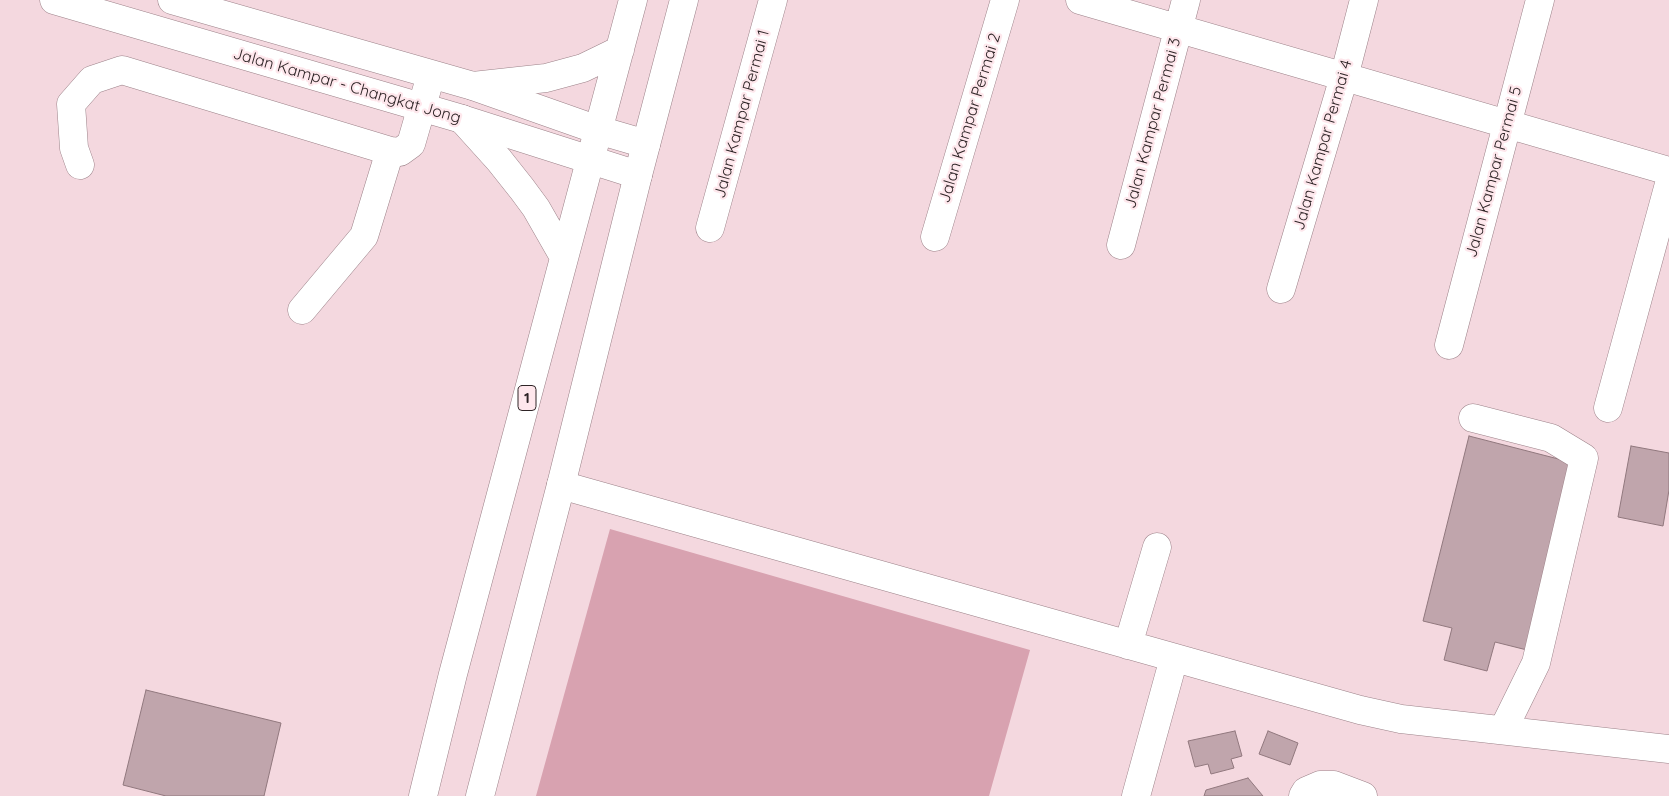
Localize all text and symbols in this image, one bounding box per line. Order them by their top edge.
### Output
street label: Jalan Kampar Permai 1 [710,28,774,200]
street label: Jalan Kampar Permai 2 [935,31,1005,205]
street label: Jalan Kampar Permai 3 [1121,36,1185,210]
street label: Jalan Kampar - Changkat Jong [231,44,463,128]
street label: Jalan Kampar Permai 4 [1290,58,1356,232]
street label: Jalan Kampar Permai 5 [1462,84,1526,260]
road number: 1 [518,386,536,410]

